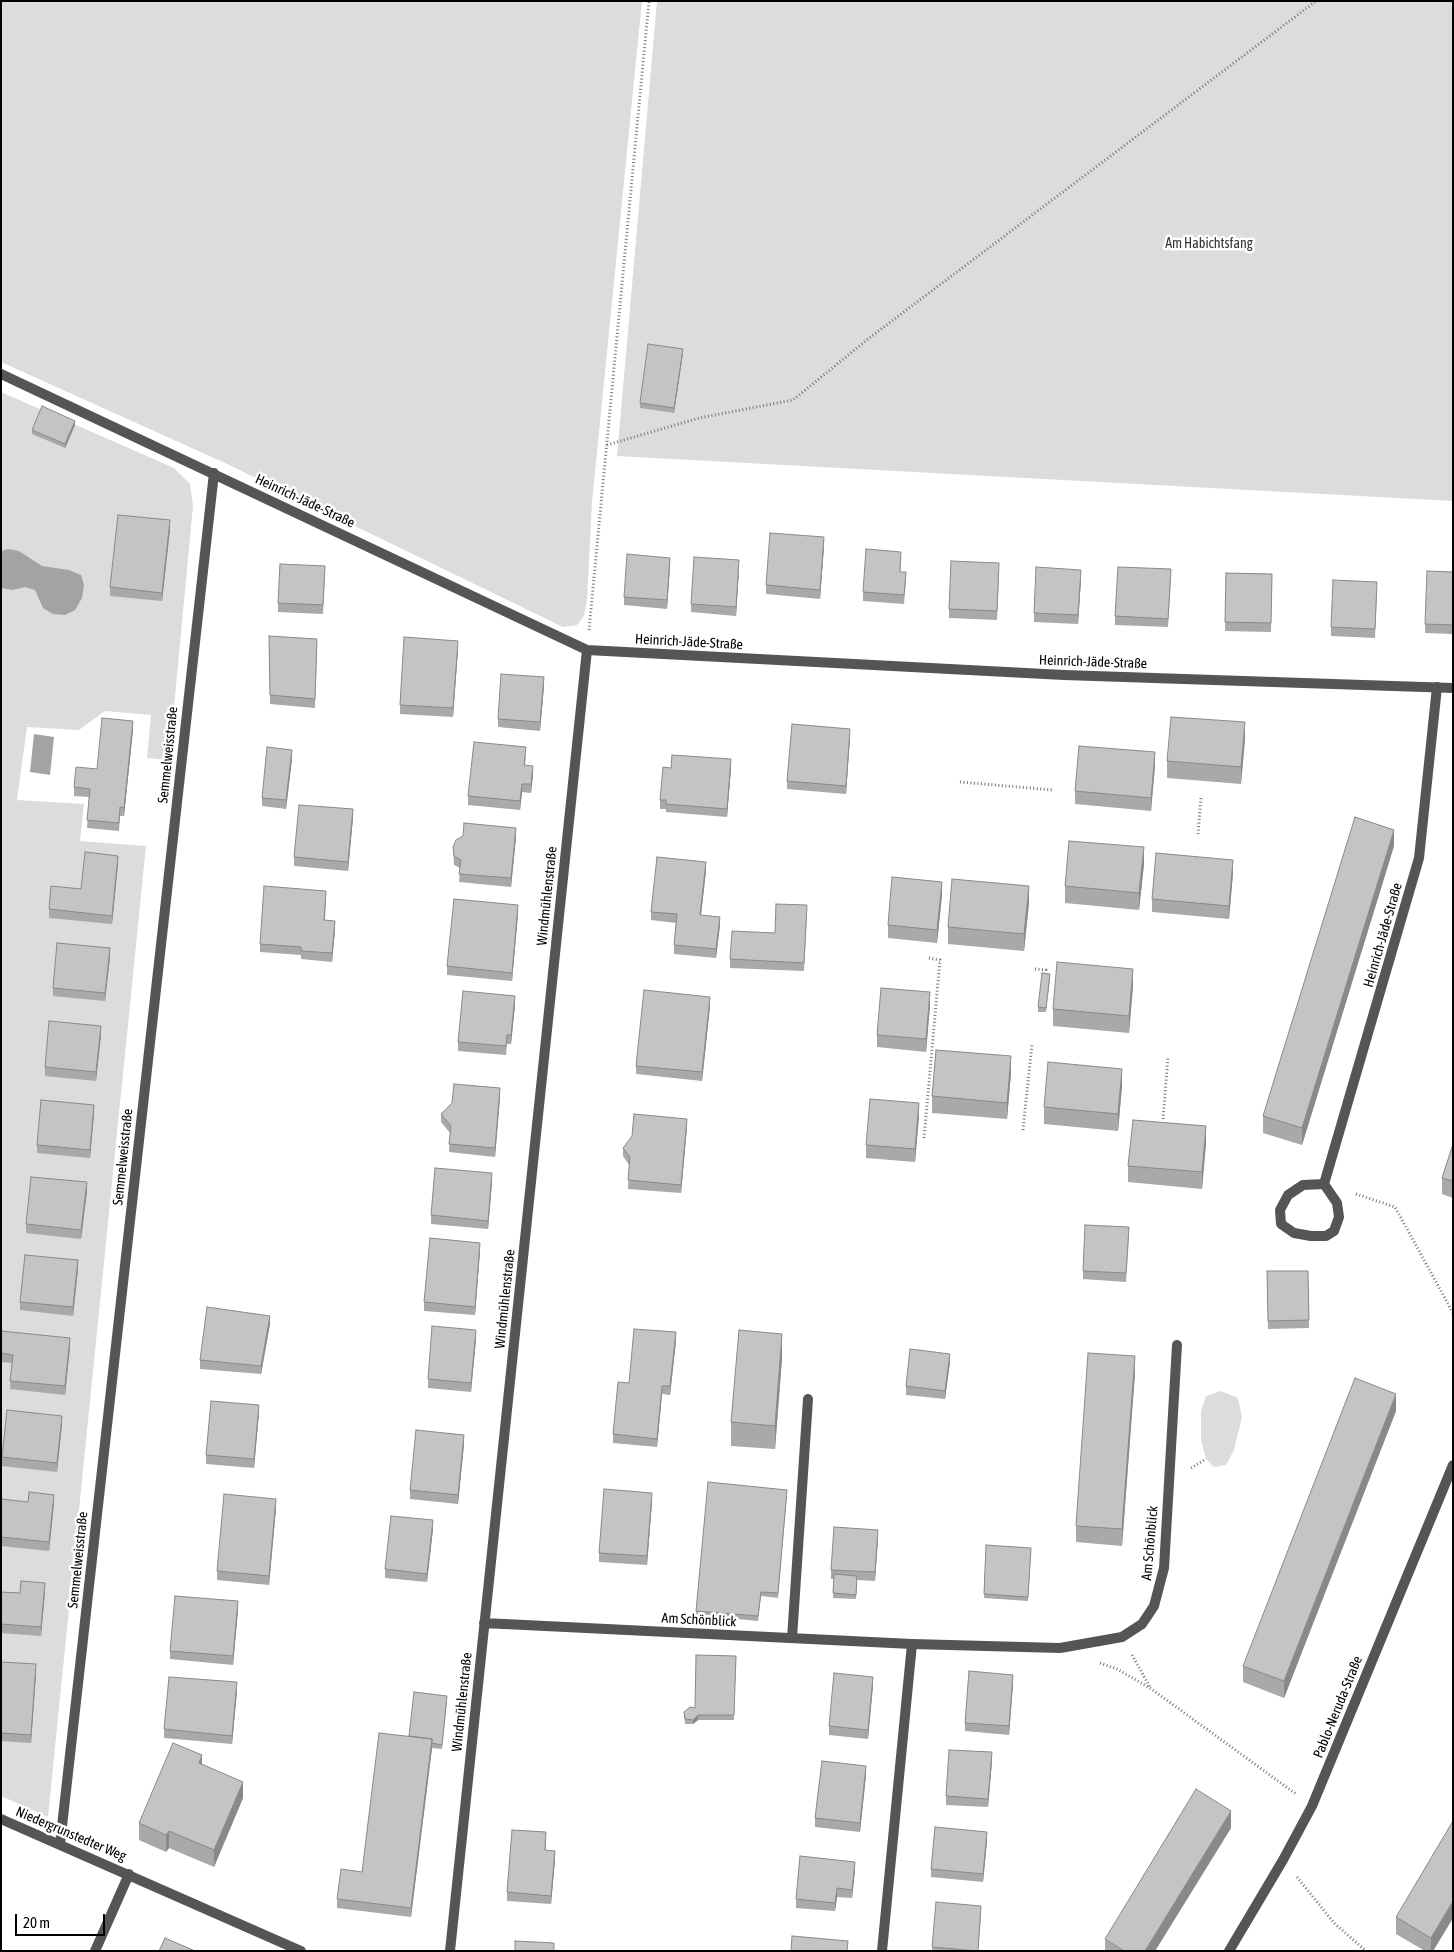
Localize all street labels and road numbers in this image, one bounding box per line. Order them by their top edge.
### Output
street label: Heinrich-Jäde-Straße [253,471,357,531]
street label: Heinrich-Jäde-Straße [635,631,743,653]
street label: Heinrich-Jäde-Straße [1039,652,1147,672]
street label: Semmelweisstraße [155,706,181,804]
street label: Windmühlenstraße [533,846,561,946]
street label: Heinrich-Jäde-Straße [1360,881,1406,989]
street label: Semmelweisstraße [110,1108,136,1206]
street label: Windmühlenstraße [491,1249,519,1349]
street label: Am Schönblick [1138,1505,1162,1581]
street label: Semmelweisstraße [65,1511,91,1609]
street label: Am Schönblick [661,1610,737,1630]
street label: Windmühlenstraße [448,1652,476,1752]
street label: Pablo-Neruda-Straße [1310,1653,1366,1761]
street label: Niedergrunstedter Weg [13,1803,129,1865]

